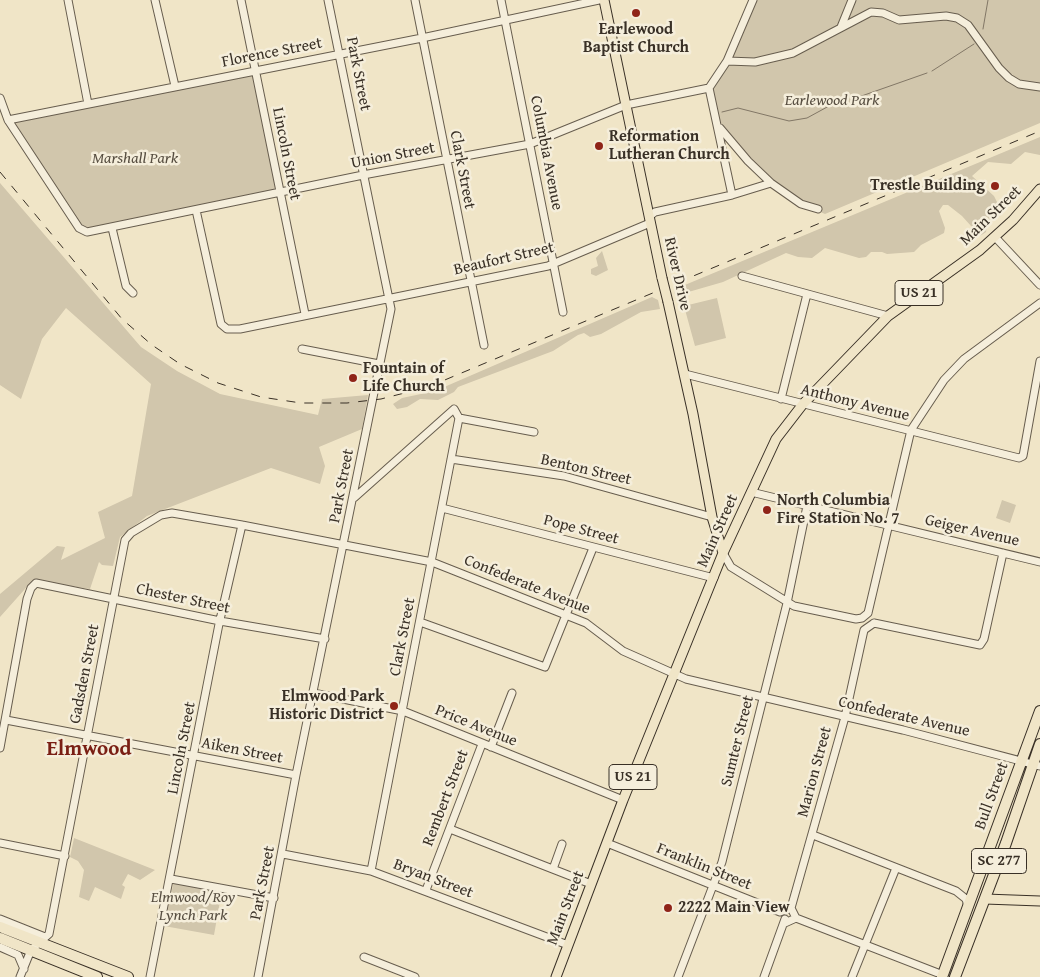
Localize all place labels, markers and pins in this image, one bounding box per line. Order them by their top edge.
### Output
marker: Earlewood Baptist Church [630,7,642,19]
place label: Earlewood Baptist Church [583,20,689,58]
place label: Reformation Lutheran Church [609,127,730,165]
marker: Reformation Lutheran Church [593,140,605,152]
place label: Trestle Building [870,176,985,196]
marker: Trestle Building [989,180,1001,192]
place label: Fountain of Life Church [363,359,445,397]
marker: Fountain of Life Church [347,372,359,384]
place label: North Columbia Fire Station No. 7 [777,491,899,529]
marker: North Columbia Fire Station No. 7 [761,504,773,516]
place label: Elmwood Park Historic District [269,687,384,725]
marker: Elmwood Park Historic District [388,700,400,712]
place label: 2222 Main View [678,898,790,918]
marker: 2222 Main View [662,902,674,914]

